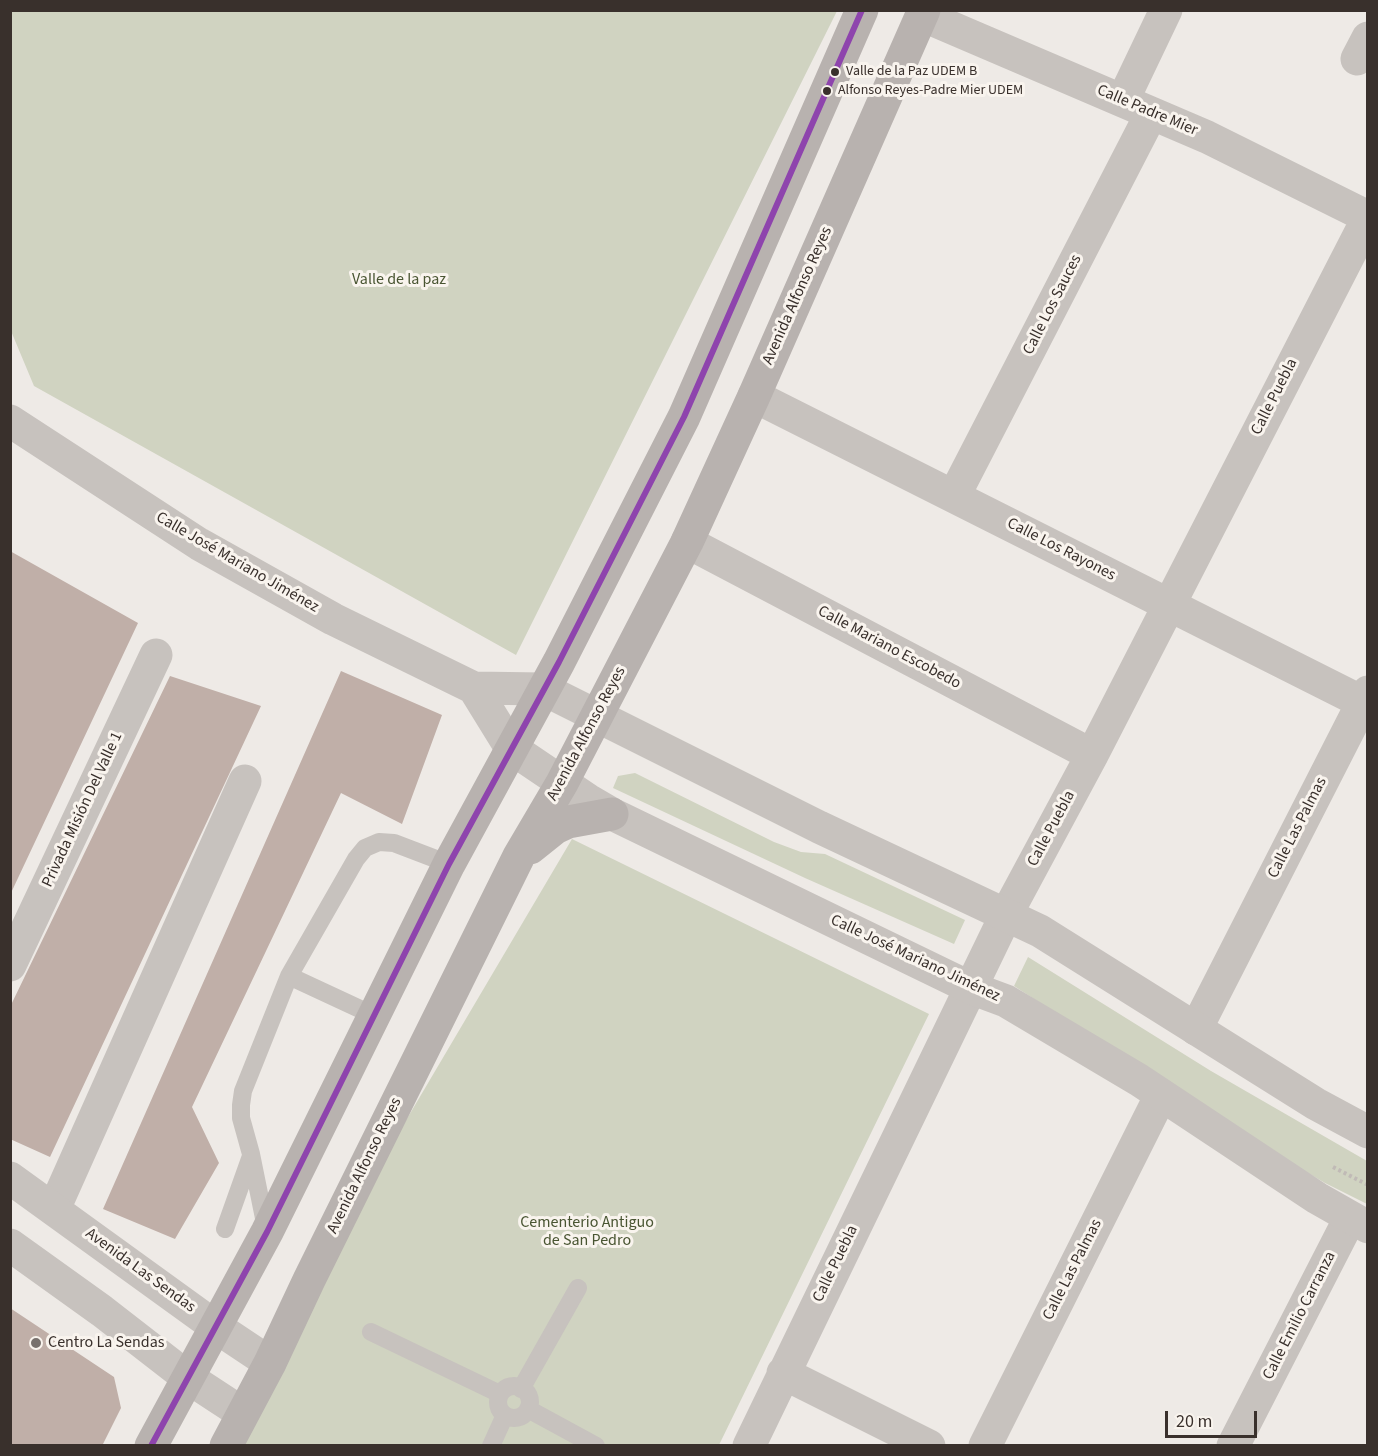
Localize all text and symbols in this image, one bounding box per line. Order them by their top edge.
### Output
place label: Valle de la Paz UDEM B [846,64,977,80]
marker: Valle de la Paz UDEM B [829,66,841,78]
street label: Calle Padre Mier [1094,81,1200,141]
place label: Alfonso Reyes-Padre Mier UDEM [838,83,1023,99]
marker: Alfonso Reyes-Padre Mier UDEM [821,85,833,97]
street label: Avenida Alfonso Reyes [759,224,837,368]
street label: Calle Los Sauces [1020,252,1086,358]
park label: Valle de la paz [352,270,446,290]
street label: Calle Puebla [1248,356,1302,438]
street label: Calle José Mariano Jiménez [152,508,322,618]
street label: Calle Los Rayones [1004,514,1118,586]
street label: Calle Mariano Escobedo [814,602,964,694]
street label: Avenida Alfonso Reyes [544,664,630,804]
street label: Privada Misión Del Valle 1 [39,729,127,891]
street label: Calle Las Palmas [1264,774,1332,882]
street label: Calle Puebla [1024,788,1080,870]
street label: Calle José Mariano Jiménez [827,911,1003,1007]
street label: Avenida Alfonso Reyes [324,1095,406,1237]
park label: Cementerio Antiguo de San Pedro [520,1213,654,1251]
street label: Calle Las Palmas [1039,1216,1107,1324]
street label: Calle Puebla [809,1222,863,1306]
street label: Avenida Las Sendas [81,1225,199,1317]
street label: Calle Emilio Carranza [1259,1249,1341,1383]
place label: Centro La Sendas [48,1333,164,1353]
marker: Centro La Sendas [29,1336,43,1350]
scale bar [1168,1399,1260,1437]
text: 20 m [1176,1409,1212,1434]

